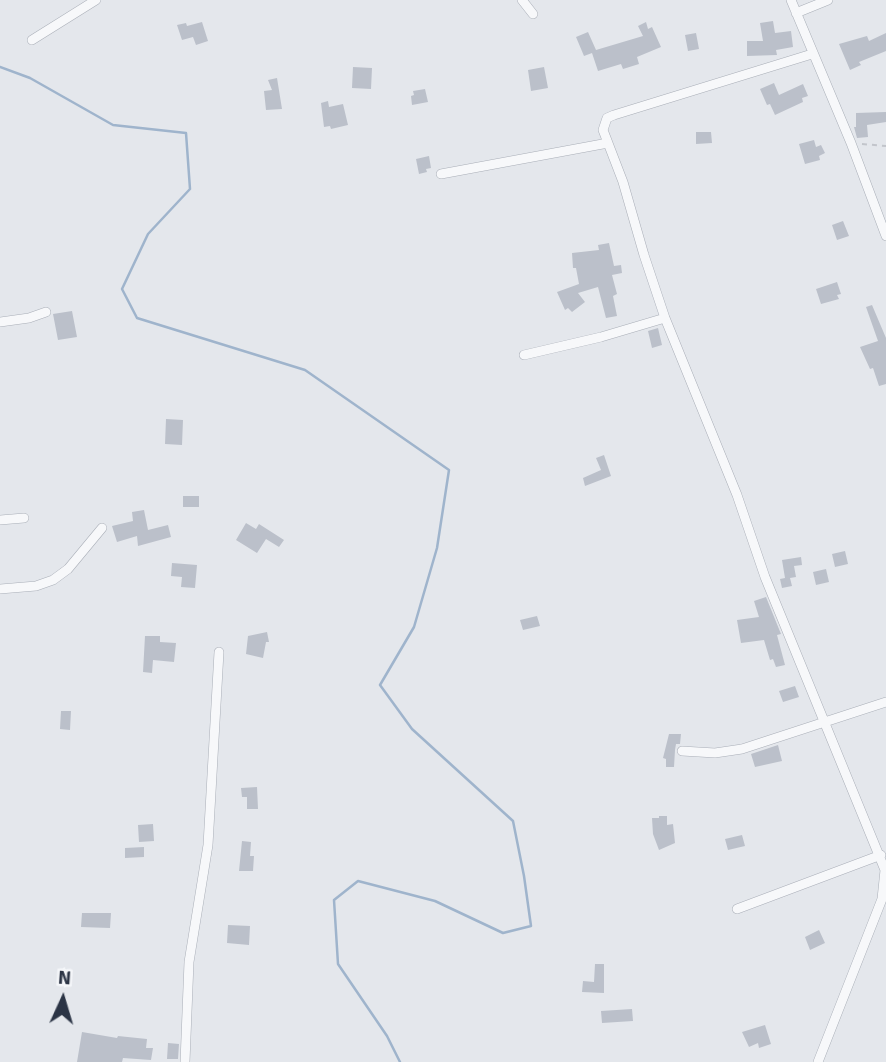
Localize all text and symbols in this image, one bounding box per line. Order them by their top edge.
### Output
north arrow [28,964,98,1034]
text: N [57,966,72,990]

